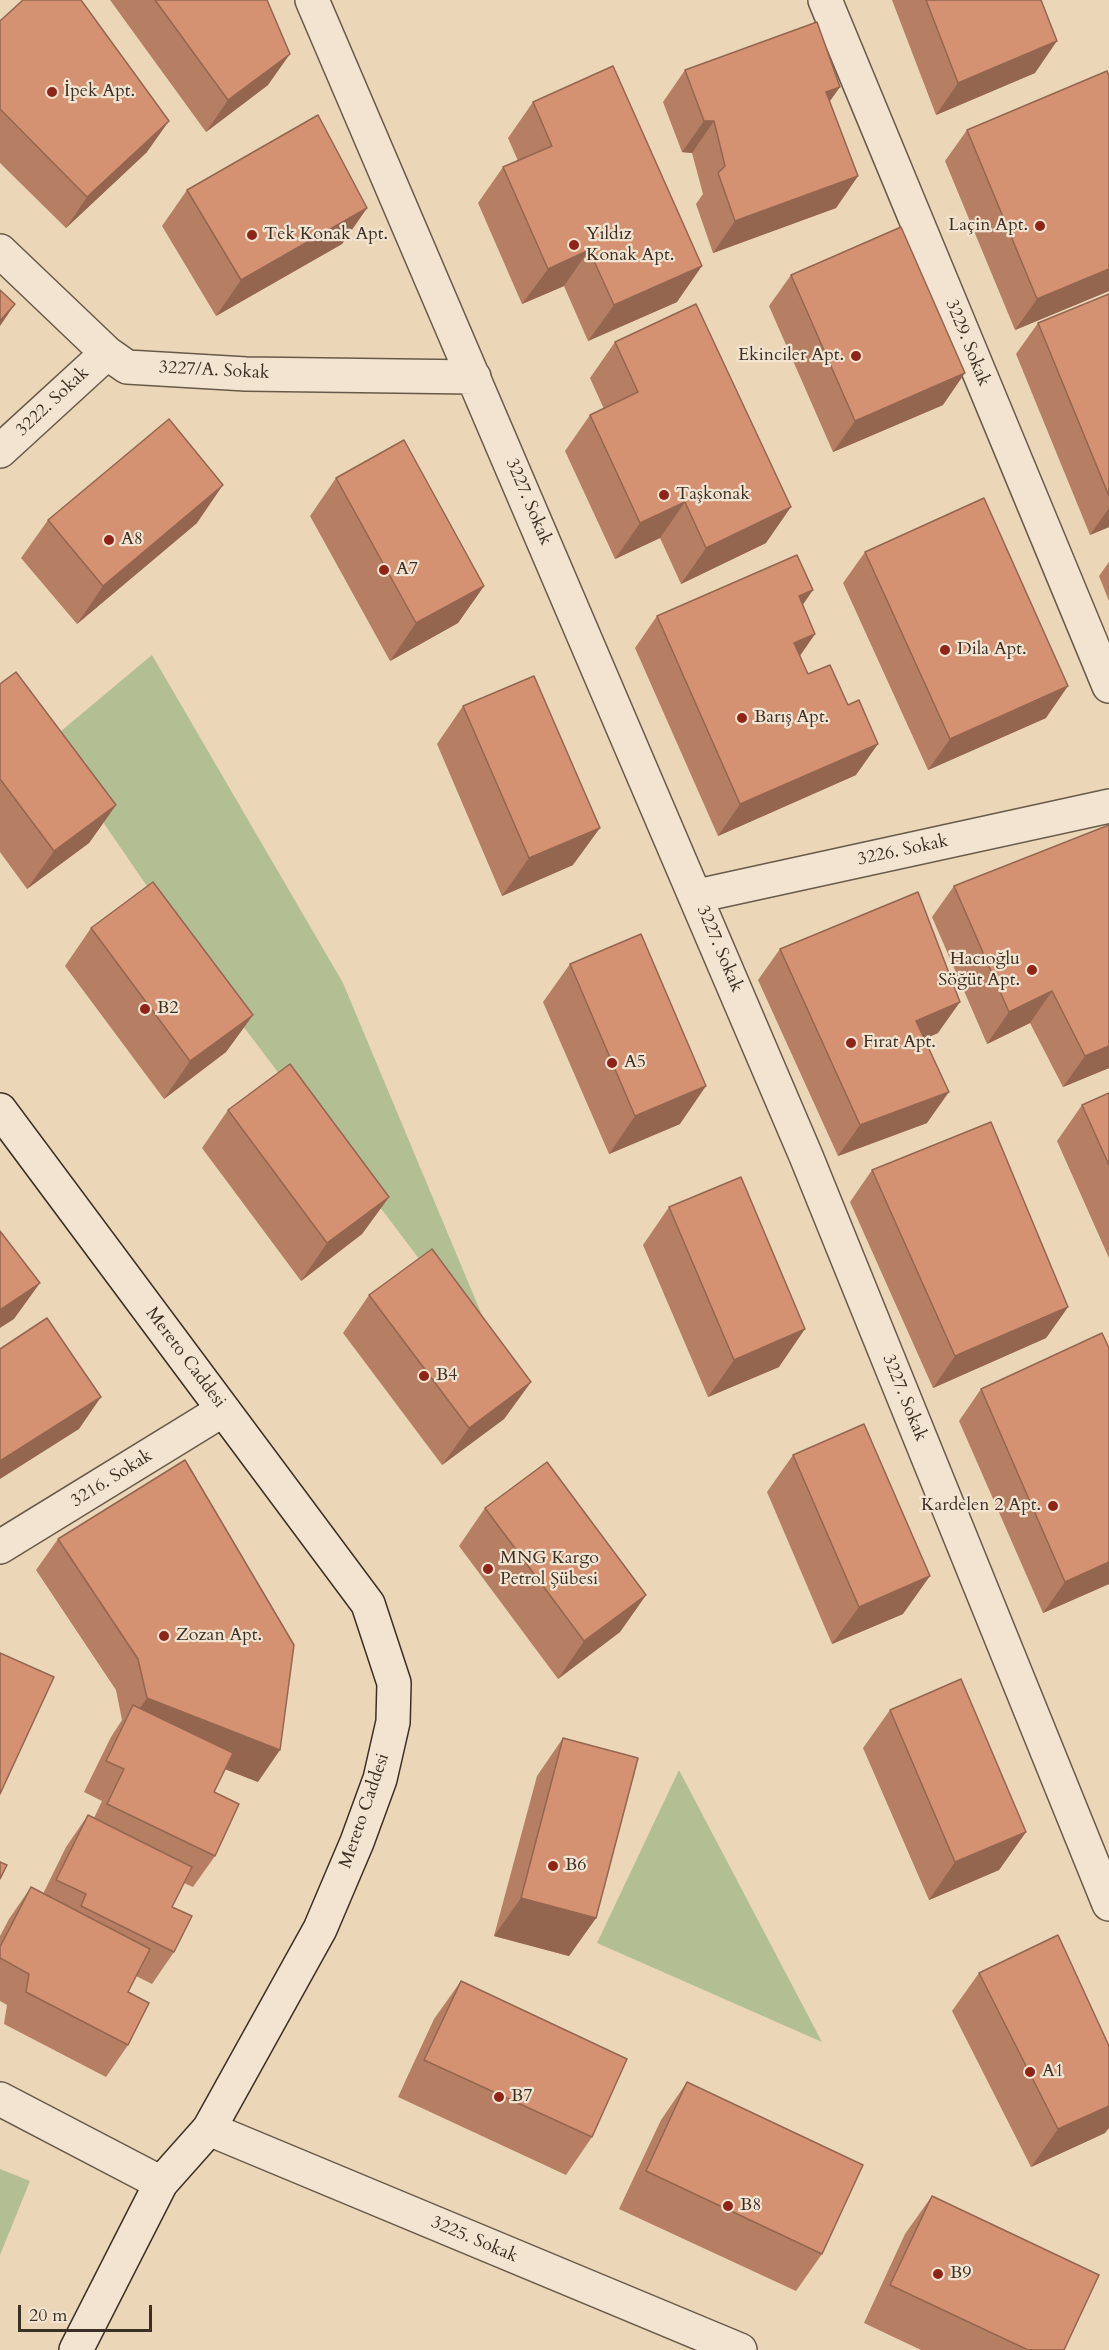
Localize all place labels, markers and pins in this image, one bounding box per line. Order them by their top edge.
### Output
place label: İpek Apt. [64,81,135,103]
marker: İpek Apt. [45,85,59,99]
place label: Laçin Apt. [948,215,1028,237]
marker: Laçin Apt. [1033,219,1047,233]
place label: Tek Konak Apt. [264,224,388,246]
place label: Yıldız Konak Apt. [586,224,674,266]
marker: Tek Konak Apt. [245,228,259,242]
marker: Yıldız Konak Apt. [567,238,581,252]
place label: Ekinciler Apt. [738,345,844,367]
marker: Ekinciler Apt. [849,349,863,363]
place label: Taşkonak [676,484,750,506]
marker: Taşkonak [657,488,671,502]
place label: A8 [121,529,143,551]
marker: A8 [102,533,116,547]
place label: A7 [396,559,418,581]
marker: A7 [377,563,391,577]
place label: Dila Apt. [957,639,1027,661]
marker: Dila Apt. [938,643,952,657]
place label: Barış Apt. [754,707,829,729]
marker: Barış Apt. [735,711,749,725]
place label: Hacıoğlu Söğüt Apt. [938,949,1020,992]
marker: Hacıoğlu Söğüt Apt. [1025,963,1039,977]
place label: B2 [157,998,178,1020]
marker: B2 [138,1002,152,1016]
place label: Fırat Apt. [863,1032,936,1054]
marker: Fırat Apt. [844,1036,858,1050]
place label: A5 [624,1052,646,1074]
marker: A5 [605,1056,619,1070]
place label: B4 [436,1365,457,1387]
marker: B4 [417,1369,431,1383]
place label: Kardelen 2 Apt. [921,1495,1041,1517]
marker: Kardelen 2 Apt. [1046,1499,1060,1513]
place label: MNG Kargo Petrol Şübesi [500,1548,599,1590]
marker: MNG Kargo Petrol Şübesi [481,1562,495,1576]
place label: Zozan Apt. [176,1625,262,1647]
marker: Zozan Apt. [157,1629,171,1643]
place label: B6 [565,1855,586,1877]
marker: B6 [546,1859,560,1873]
place label: A1 [1042,2061,1064,2083]
marker: A1 [1023,2065,1037,2079]
place label: B7 [511,2086,532,2108]
marker: B7 [492,2090,506,2104]
place label: B8 [740,2195,761,2217]
marker: B8 [721,2199,735,2213]
place label: B9 [950,2263,971,2285]
marker: B9 [931,2267,945,2281]

